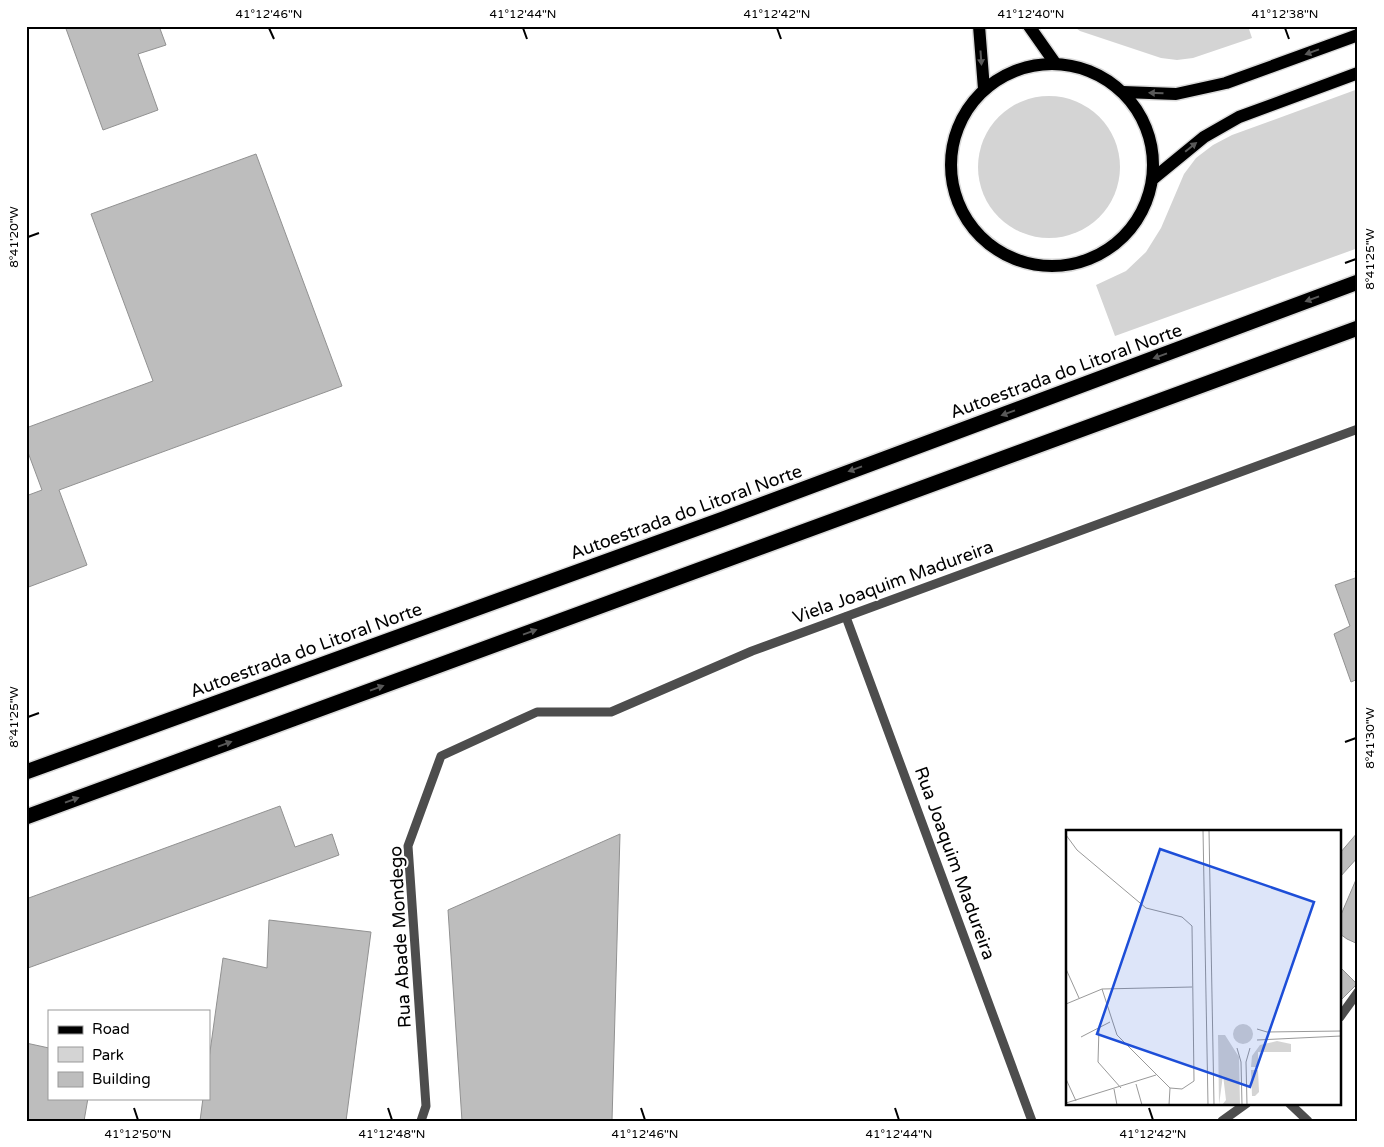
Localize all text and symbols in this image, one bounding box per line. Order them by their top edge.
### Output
text: 41°12'46"N [236,7,303,21]
text: 41°12'44"N [490,7,557,21]
text: 41°12'42"N [744,7,811,21]
text: 41°12'40"N [998,7,1065,21]
text: 41°12'38"N [1252,7,1319,21]
one-way arrow [1304,48,1319,56]
one-way arrow [978,50,986,66]
one-way arrow [1148,89,1164,97]
one-way arrow [1184,142,1197,153]
text: 8°41'20"W [7,206,21,268]
text: 8°41'25"W [1363,228,1377,290]
one-way arrow [1304,295,1319,303]
street label: Autoestrada do Litoral Norte [947,319,1185,423]
one-way arrow [1152,352,1167,360]
one-way arrow [1000,410,1015,417]
street label: Autoestrada do Litoral Norte [567,460,805,564]
one-way arrow [847,465,862,473]
street label: Viela Joaquim Madureira [790,535,996,629]
street label: Autoestrada do Litoral Norte [187,598,425,702]
one-way arrow [522,628,537,635]
one-way arrow [370,684,385,692]
text: 8°41'25"W [7,686,21,748]
text: 8°41'30"W [1363,707,1377,769]
one-way arrow [217,740,232,747]
street label: Rua Joaquim Madureira [910,763,1000,963]
one-way arrow [65,796,80,804]
inset map [1066,830,1342,1104]
street label: Rua Abade Mondego [384,845,416,1029]
legend [48,1010,210,1100]
text: Road [92,1020,130,1038]
text: Park [92,1046,124,1064]
text: Building [92,1070,151,1088]
text: 41°12'50"N [105,1127,172,1141]
text: 41°12'48"N [359,1127,426,1141]
text: 41°12'46"N [612,1127,679,1141]
text: 41°12'44"N [866,1127,933,1141]
text: 41°12'42"N [1120,1127,1187,1141]

